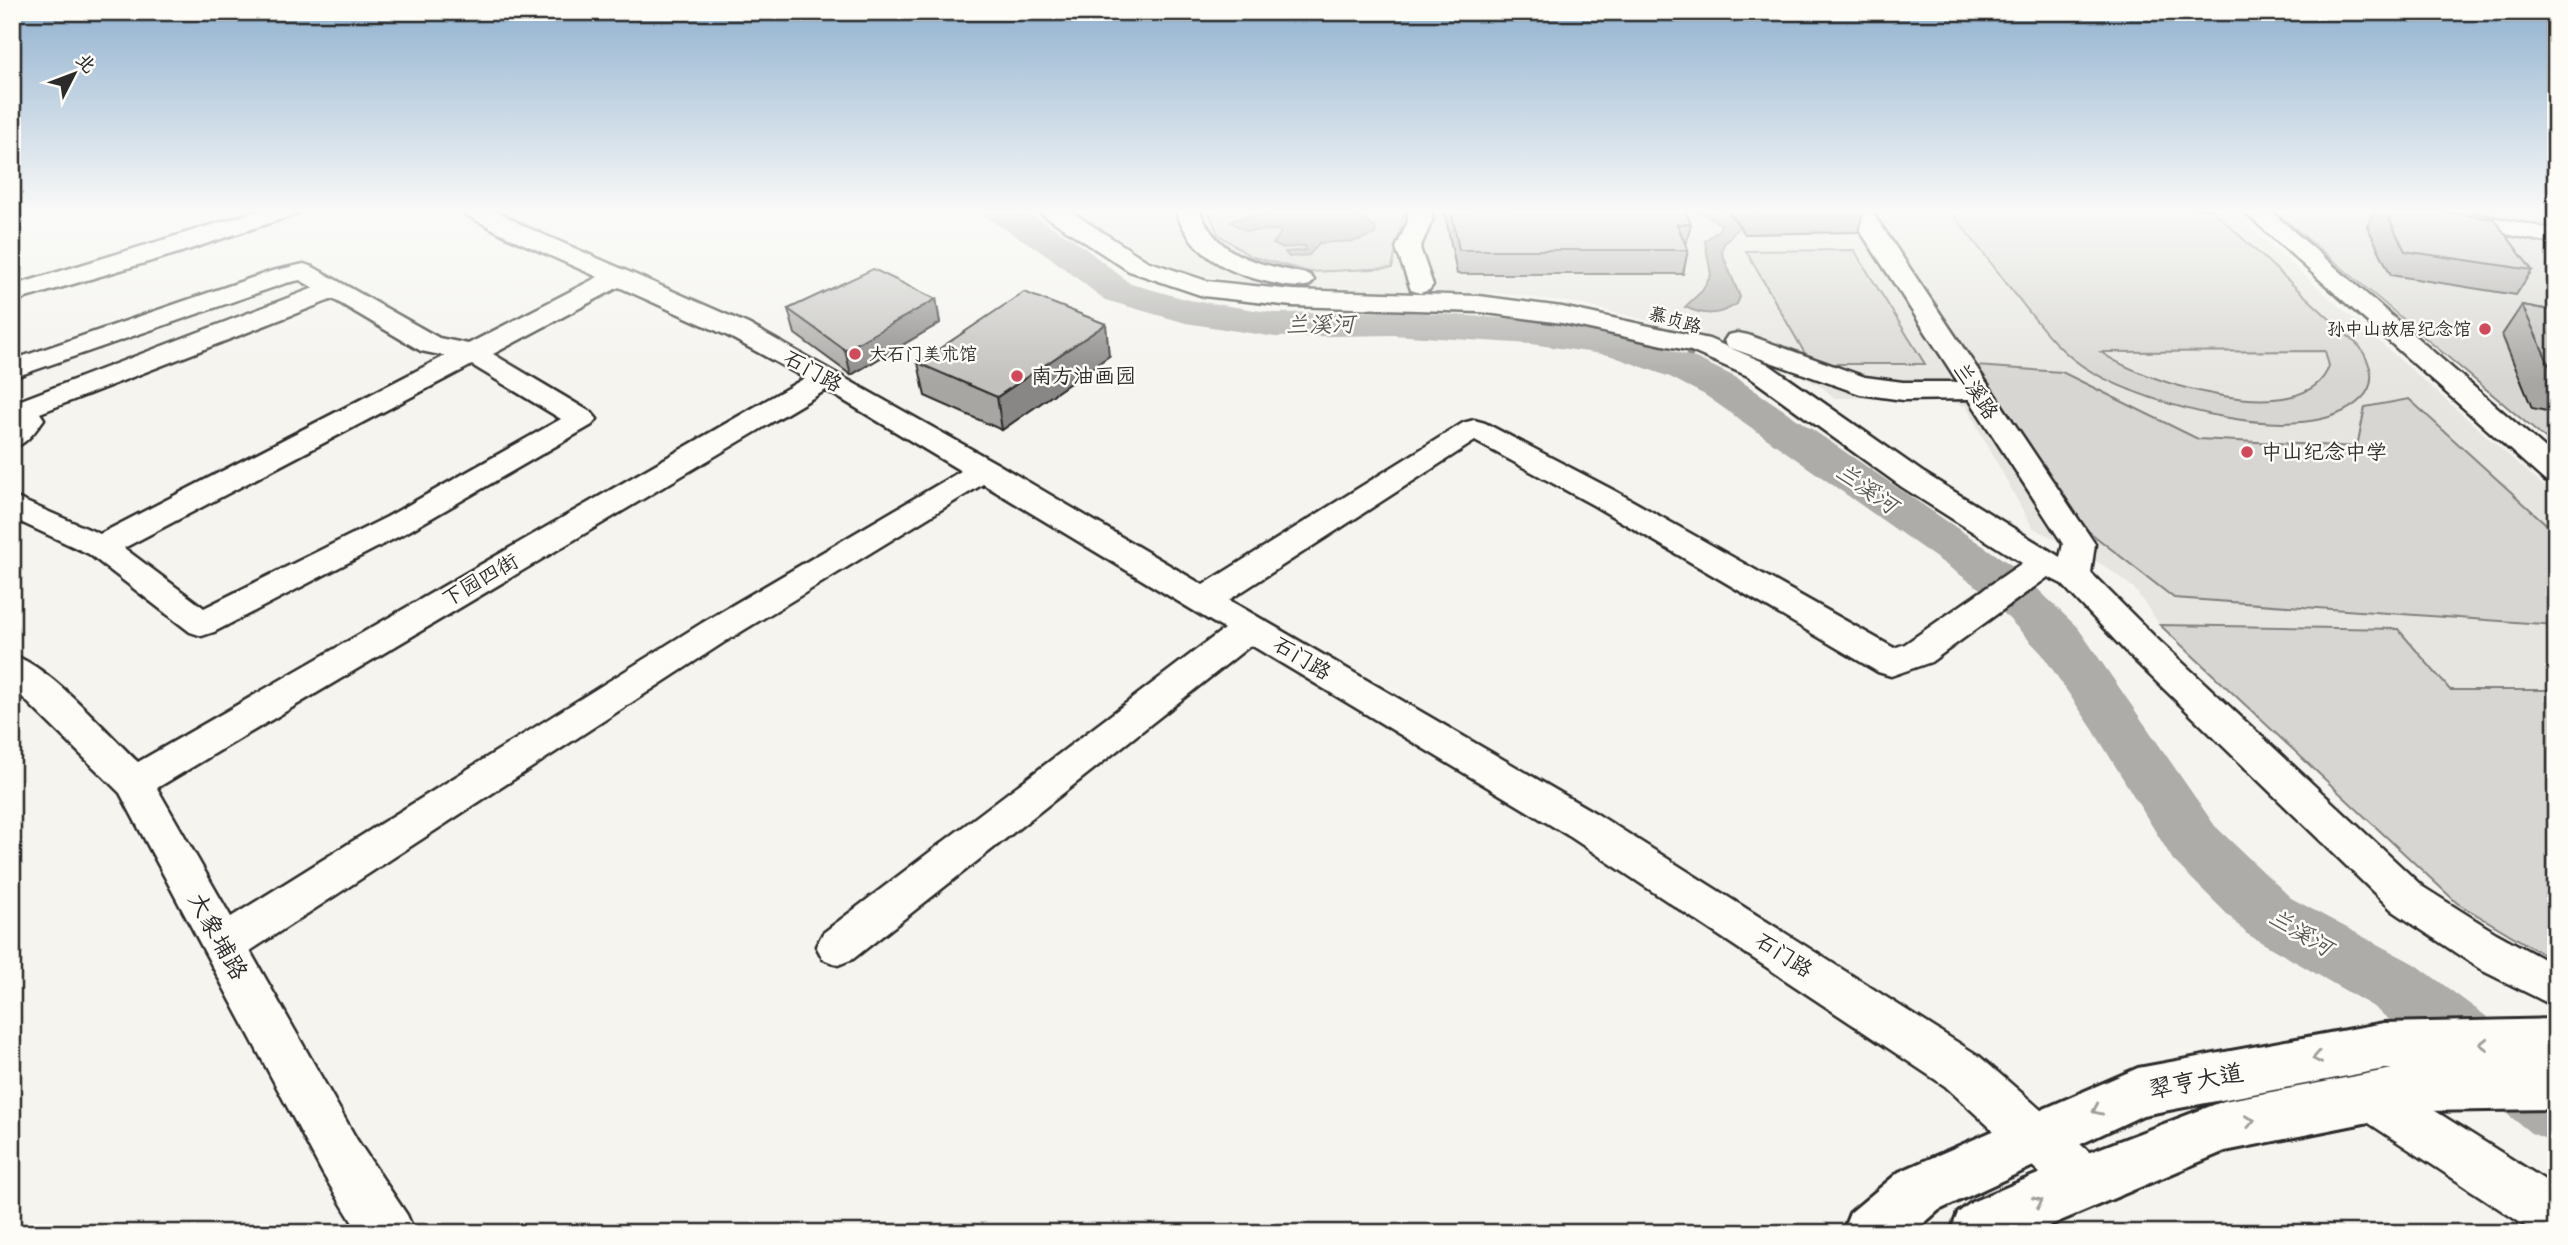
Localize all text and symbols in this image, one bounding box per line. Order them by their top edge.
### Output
north arrow [38,38,108,108]
text: 北 [71,48,102,78]
street label: 慕贞路 [1646,301,1704,338]
water label: 兰溪河 [1285,308,1359,339]
place label: 孙中山故居纪念馆 [2327,317,2471,340]
marker: 孙中山故居纪念馆 [2477,321,2493,337]
place label: 大石门美术馆 [869,342,977,365]
street label: 石门路 [779,343,847,398]
marker: 大石门美术馆 [847,346,863,362]
street label: 兰溪路 [1948,357,2005,424]
place label: 南方油画园 [1031,362,1136,389]
marker: 南方油画园 [1009,368,1025,384]
place label: 中山纪念中学 [2261,438,2387,465]
marker: 中山纪念中学 [2239,444,2255,460]
water label: 兰溪河 [1831,456,1907,522]
street label: 下园四街 [437,547,523,612]
street label: 石门路 [1268,630,1336,685]
street label: 大象埔路 [182,886,255,985]
water label: 兰溪河 [2264,901,2342,964]
street label: 石门路 [1751,926,1818,983]
one-way arrow [2479,1036,2490,1051]
one-way arrow [2311,1050,2323,1065]
street label: 翠亨大道 [2146,1056,2246,1104]
one-way arrow [2091,1102,2104,1116]
one-way arrow [2244,1114,2256,1129]
one-way arrow [2031,1196,2043,1210]

